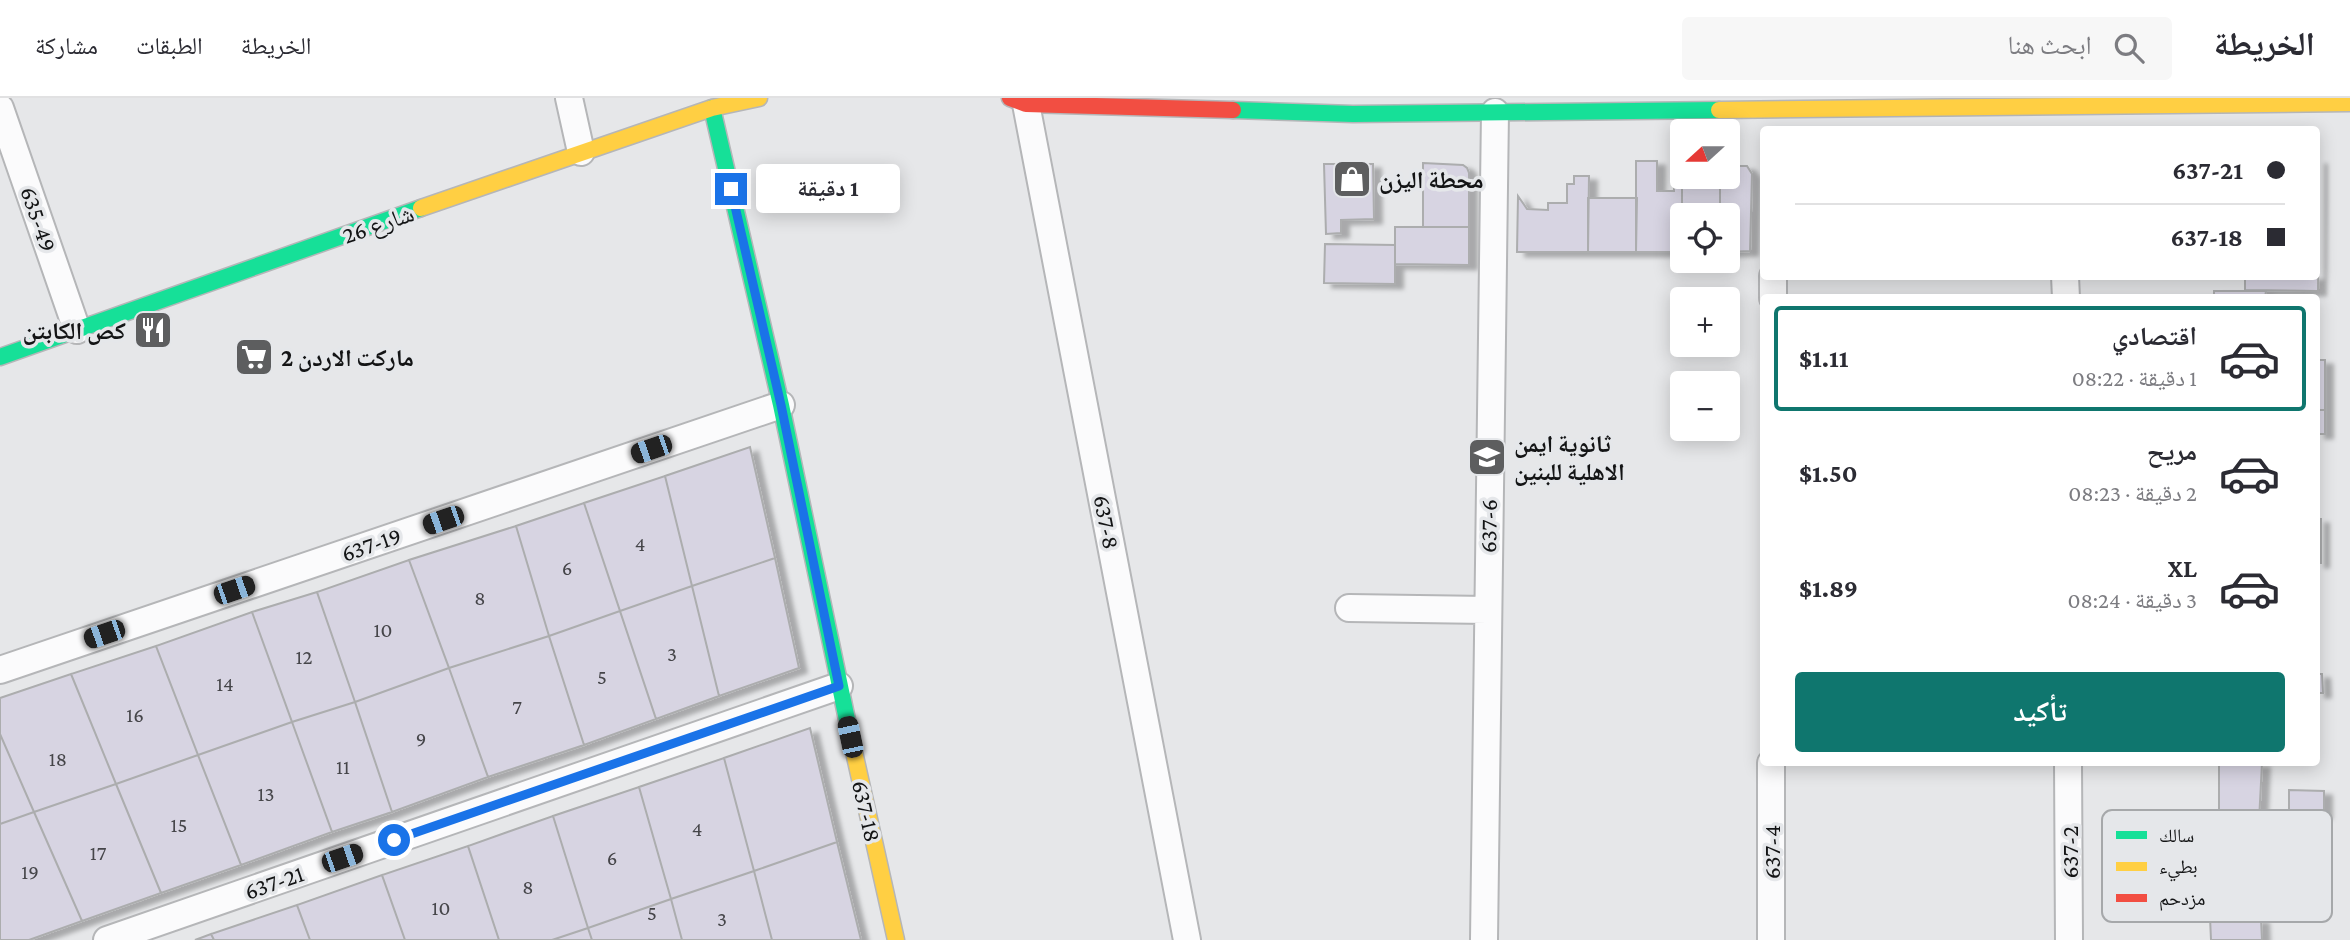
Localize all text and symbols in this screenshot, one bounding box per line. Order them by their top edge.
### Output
search box [1682,17,2172,80]
text: الخريطة [2214,25,2315,62]
icon: search [2110,29,2148,67]
text: ابحث هنا [2008,31,2092,60]
text: مشاركة [35,32,98,59]
text: الطبقات [136,32,203,59]
text: الخريطة [241,32,311,59]
north arrow [1670,119,1740,189]
map controls [1670,119,1740,441]
text: 637-21 [2172,156,2243,185]
shop icon: محطة اليزن [1331,158,1373,200]
callout: 1 دقيقة [756,164,899,214]
place label: محطة اليزن [1379,166,1484,194]
route end [715,173,747,205]
text: 1 دقيقة [797,175,859,201]
street label: 635-49 [15,183,63,255]
street label: شارع 26 [339,199,418,251]
button: locate [1670,203,1740,273]
text: 637-18 [2170,223,2243,252]
button: + [1670,287,1740,357]
restaurant icon: كص الكابتن [132,309,174,351]
place label: كص الكابتن [23,317,126,345]
text: اقتصادي [2112,322,2197,351]
icon: car [2218,327,2281,390]
supermarket icon: ماركت الاردن 2 [233,336,275,378]
place label: ماركت الاردن 2 [281,344,414,372]
text: $1.11 [1799,344,1848,373]
text: 1 دقيقة · 08:22 [2072,365,2197,391]
button: − [1670,371,1740,441]
place label: ثانوية ايمن الاهلية للبنين [1514,430,1625,486]
car [628,432,675,466]
school or university icon: ثانوية ايمن الاهلية للبنين [1466,436,1508,478]
text: مريح [2147,437,2197,466]
icon: car [2218,442,2281,505]
text: $1.50 [1799,459,1858,488]
text: 2 دقيقة · 08:23 [2068,480,2197,506]
street label: 637-8 [1089,493,1125,551]
street label: 637-6 [1474,499,1502,553]
car [420,503,467,537]
street label: 637-19 [337,521,405,567]
house number: 4 [635,532,645,556]
text: XL [2168,554,2197,583]
house number: 6 [562,556,572,580]
icon: car [2218,557,2281,620]
car [211,573,258,607]
text: $1.89 [1799,574,1858,603]
house number: 8 [474,586,486,610]
text: 3 دقيقة · 08:24 [2067,587,2197,613]
car [81,617,128,651]
house number: 10 [374,618,392,642]
house number: 3 [667,642,677,666]
house number: 12 [296,645,312,669]
house number: 5 [597,665,607,689]
house number: 14 [216,672,234,696]
button: تأكيد [1795,672,2285,752]
house number: 7 [512,695,522,719]
house number: 16 [126,703,144,727]
car [836,714,865,760]
house number: 9 [416,727,426,751]
house number: 18 [49,747,67,771]
house number: 11 [336,755,350,779]
street label: 637-18 [847,778,887,844]
house number: 13 [258,782,274,806]
legend [2102,810,2332,922]
house number: 15 [171,813,187,837]
house number: 4 [692,817,702,841]
route start [378,824,410,856]
street label: 637-4 [1758,825,1785,879]
text: سالك [2159,825,2194,846]
street label: 637-2 [2056,826,2083,878]
house number: 17 [90,841,107,865]
car [319,841,366,875]
house number: 6 [607,846,617,870]
text: بطيء [2159,856,2198,882]
street label: 637-21 [241,859,307,905]
house number: 19 [21,860,39,884]
house number: 8 [522,875,534,899]
text: مزدحم [2159,888,2205,911]
house number: 10 [432,896,450,920]
house number: 5 [647,901,657,925]
house number: 3 [717,907,727,931]

